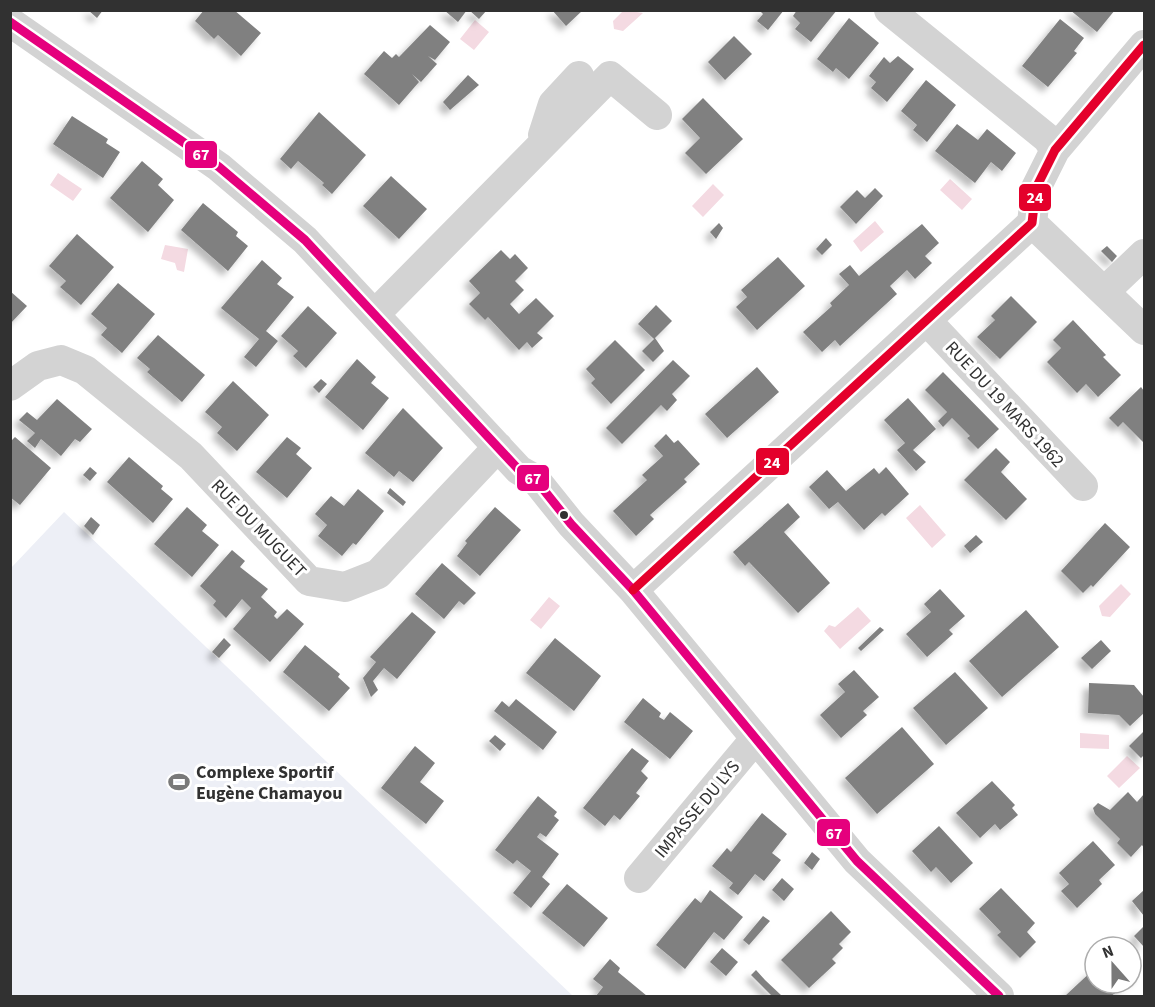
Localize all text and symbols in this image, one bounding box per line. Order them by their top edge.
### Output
line badge: 67 [184,140,218,169]
text: 67 [193,144,209,166]
line badge: 24 [1018,183,1052,212]
text: 24 [1027,187,1044,209]
street label: RUE DU 19 MARS 1962 [939,336,1070,473]
line badge: 24 [755,447,790,476]
text: 24 [764,452,781,474]
line badge: 67 [516,464,550,492]
text: 67 [525,468,541,490]
street label: RUE DU MUGUET [205,474,312,583]
unlabelled marker [558,509,570,521]
street label: IMPASSE DU LYS [649,755,746,864]
place label: Complexe Sportif Eugène Chamayou [196,760,343,806]
sports icon: Complexe Sportif Eugène Chamayou [167,770,191,794]
line badge: 67 [816,818,851,847]
text: 67 [826,823,842,845]
north arrow [1083,935,1143,995]
text: N [1099,940,1117,964]

